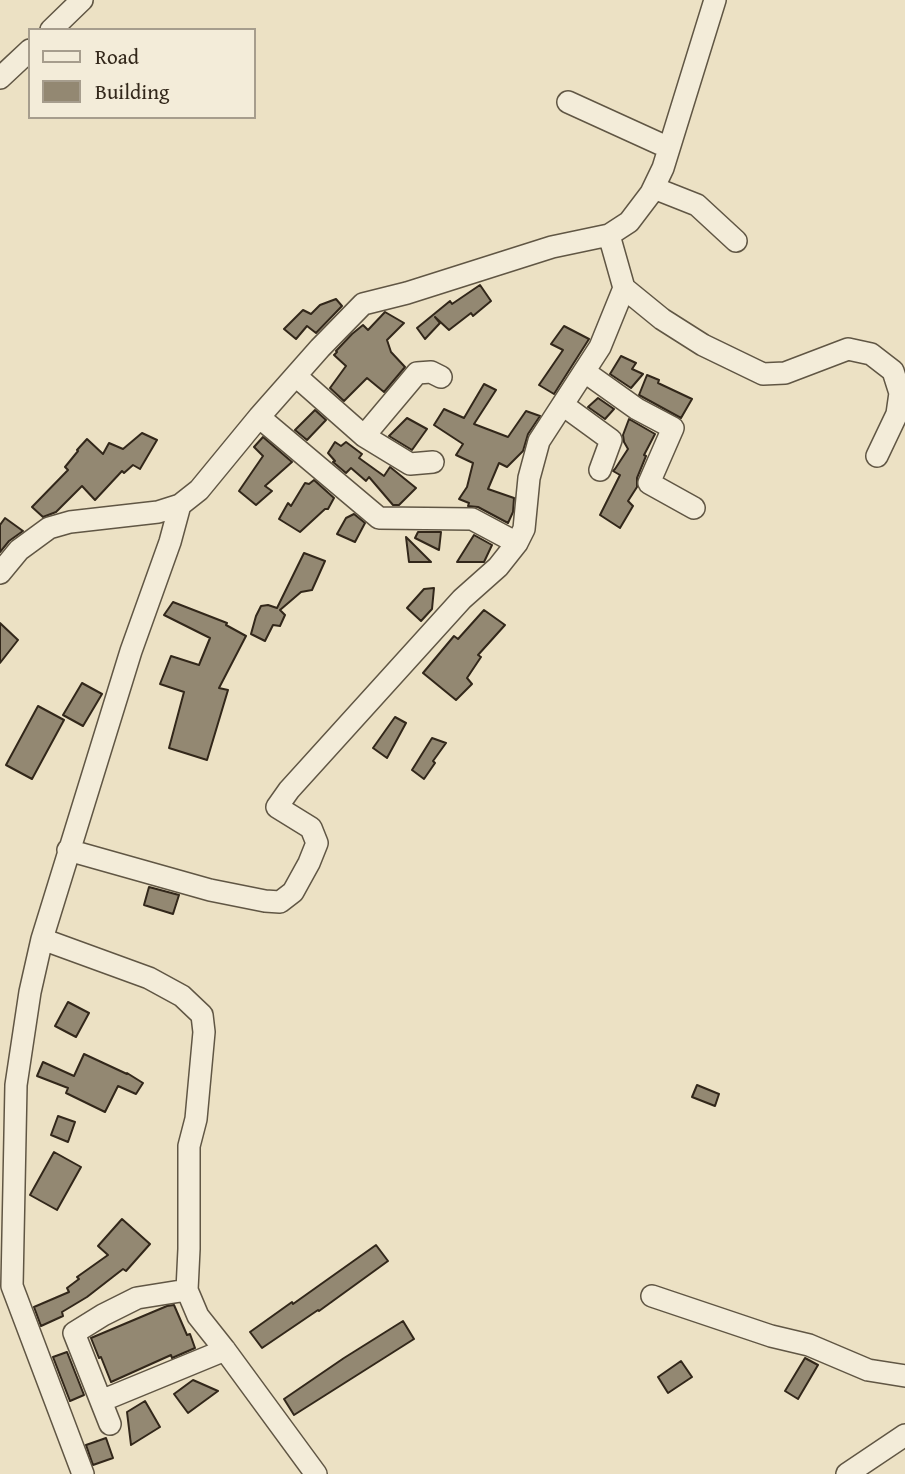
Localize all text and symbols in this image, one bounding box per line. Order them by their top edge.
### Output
legend [28,28,256,119]
text: Road [95,41,139,72]
text: Building [95,76,169,107]

